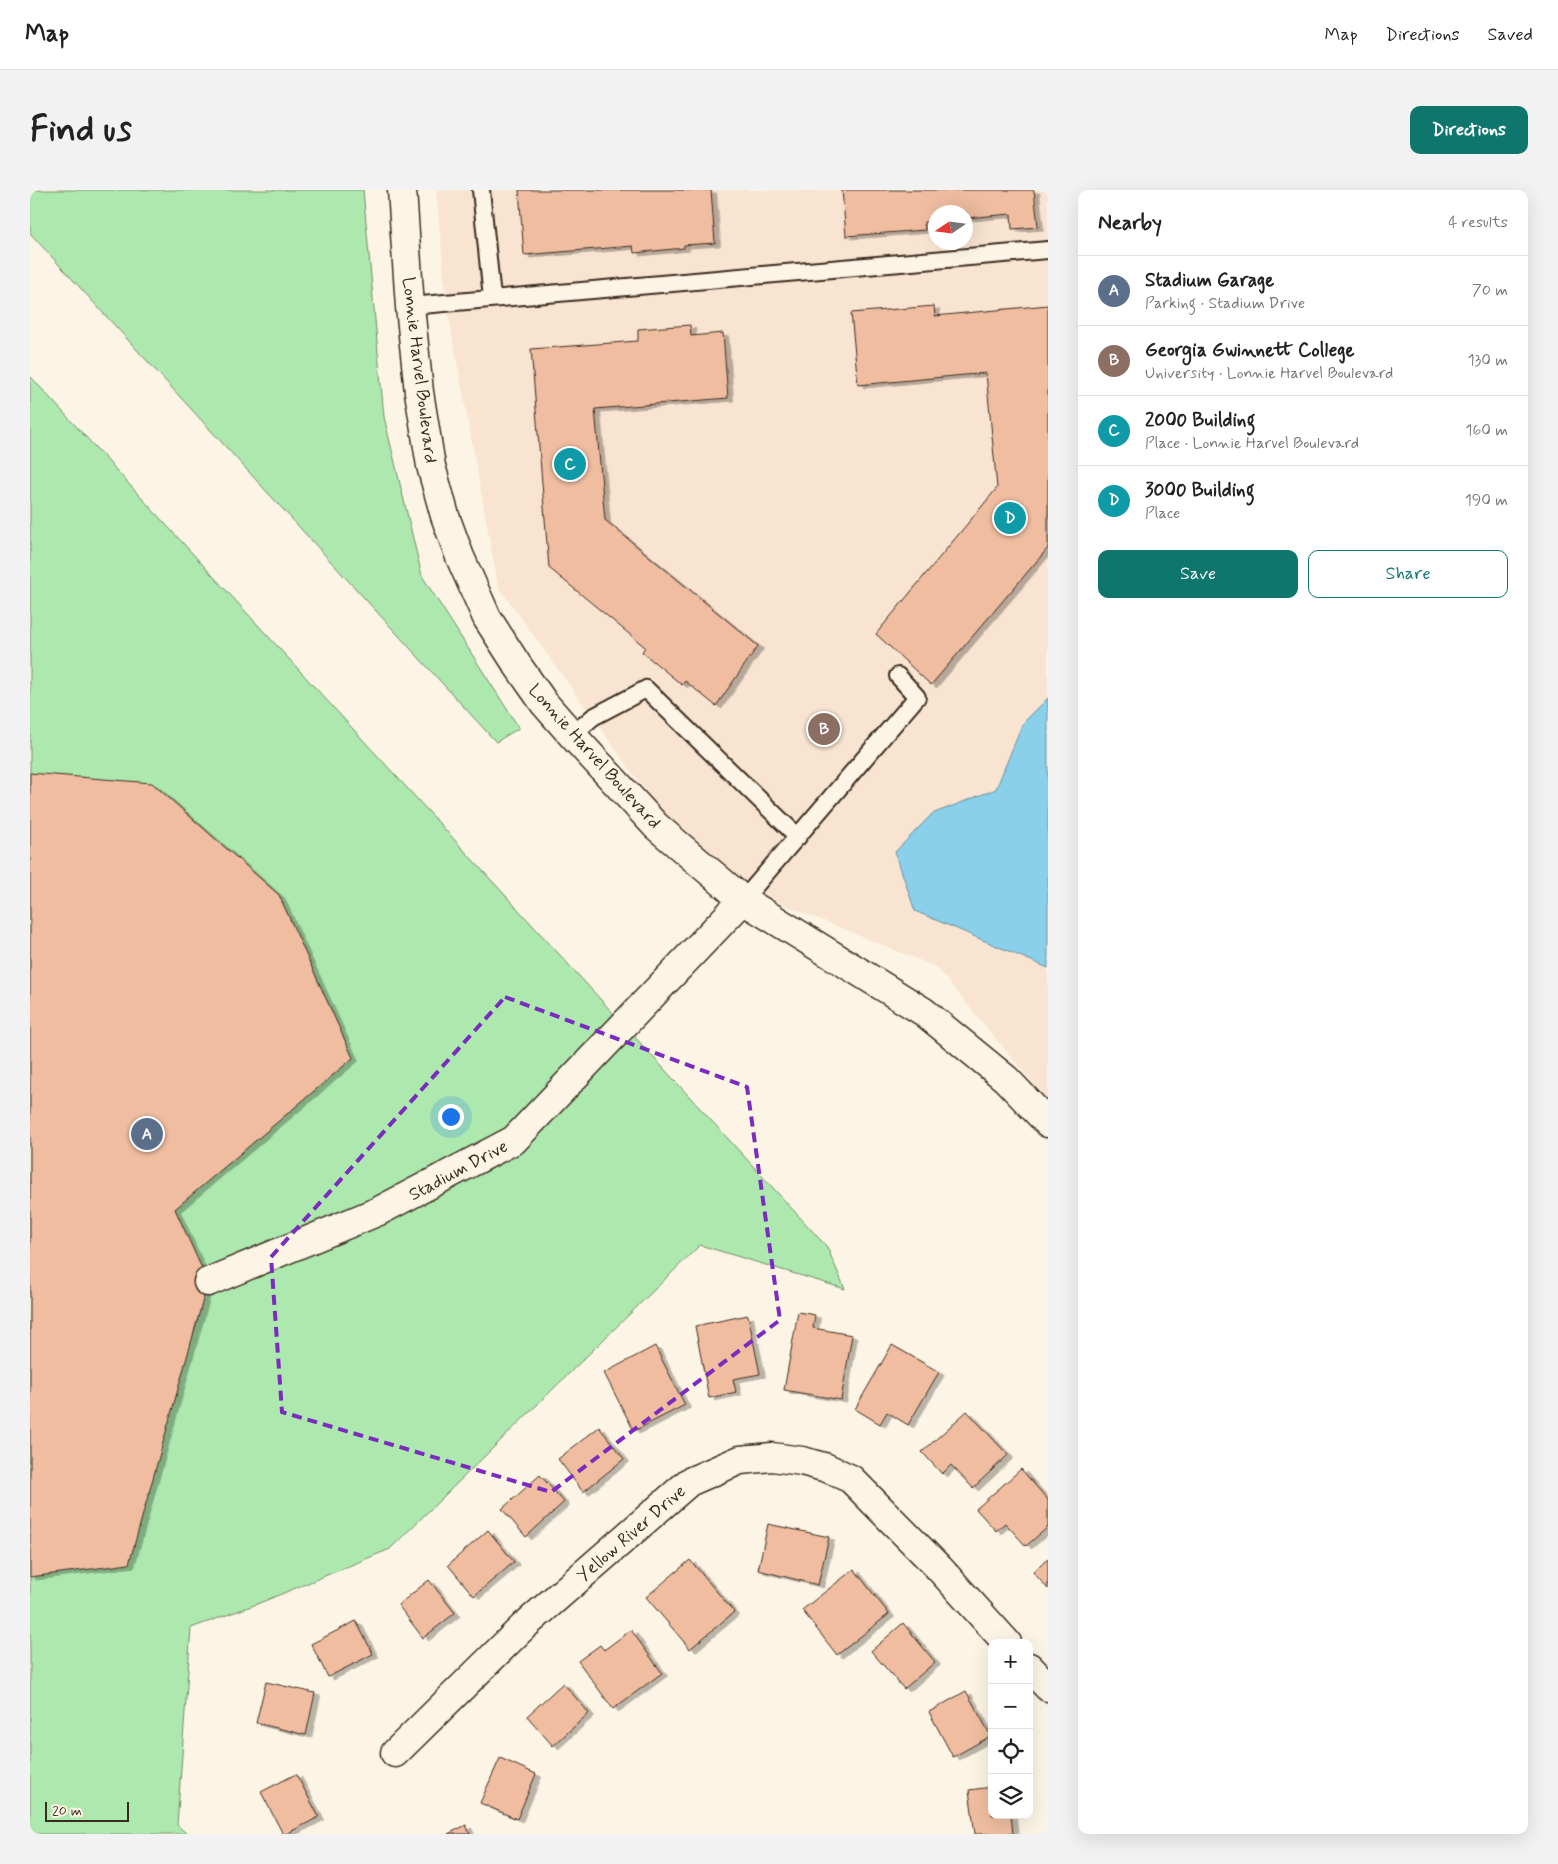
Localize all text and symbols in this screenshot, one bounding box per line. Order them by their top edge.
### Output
text: Map [25,19,69,50]
text: Map [1325,23,1358,47]
text: Directions [1386,23,1460,47]
text: Saved [1488,23,1533,47]
button: Directions [1410,106,1528,154]
text: Find us [30,107,132,153]
north arrow [928,205,973,250]
text: Nearby [1098,209,1162,237]
text: 4 results [1448,212,1508,233]
text: Stadium Garage [1145,268,1274,293]
street label: Lonnie Harvel Boulevard [396,276,442,465]
text: A [1109,280,1119,301]
text: 70 m [1472,280,1508,301]
text: Parking · Stadium Drive [1145,293,1305,314]
text: Georgia Gwinnett College [1145,338,1354,363]
text: B [1109,350,1119,371]
text: 130 m [1467,350,1508,371]
text: University · Lonnie Harvel Boulevard [1145,363,1393,384]
text: 2000 Building [1145,408,1255,433]
text: C [1108,420,1120,441]
text: 160 m [1465,420,1508,441]
text: Place · Lonnie Harvel Boulevard [1145,433,1359,454]
pin: C [554,445,586,483]
text: 3000 Building [1145,478,1255,503]
text: D [1108,490,1120,511]
text: 190 m [1465,490,1508,511]
pin: D [994,499,1026,537]
text: Place [1145,503,1180,524]
button: Save [1098,550,1298,598]
button: Share [1308,550,1508,598]
street label: Lonnie Harvel Boulevard [523,679,666,834]
pin: B [808,710,840,748]
your location [438,1104,464,1130]
pin: A [131,1115,163,1153]
street label: Stadium Drive [405,1135,512,1207]
street label: Yellow River Drive [572,1480,691,1588]
map controls [988,1639,1033,1819]
button: + [988,1639,1033,1684]
button: − [988,1684,1033,1729]
button: locate [988,1729,1033,1774]
button: layers [988,1774,1033,1819]
scale bar [45,1799,129,1822]
text: 20 m [52,1802,82,1820]

